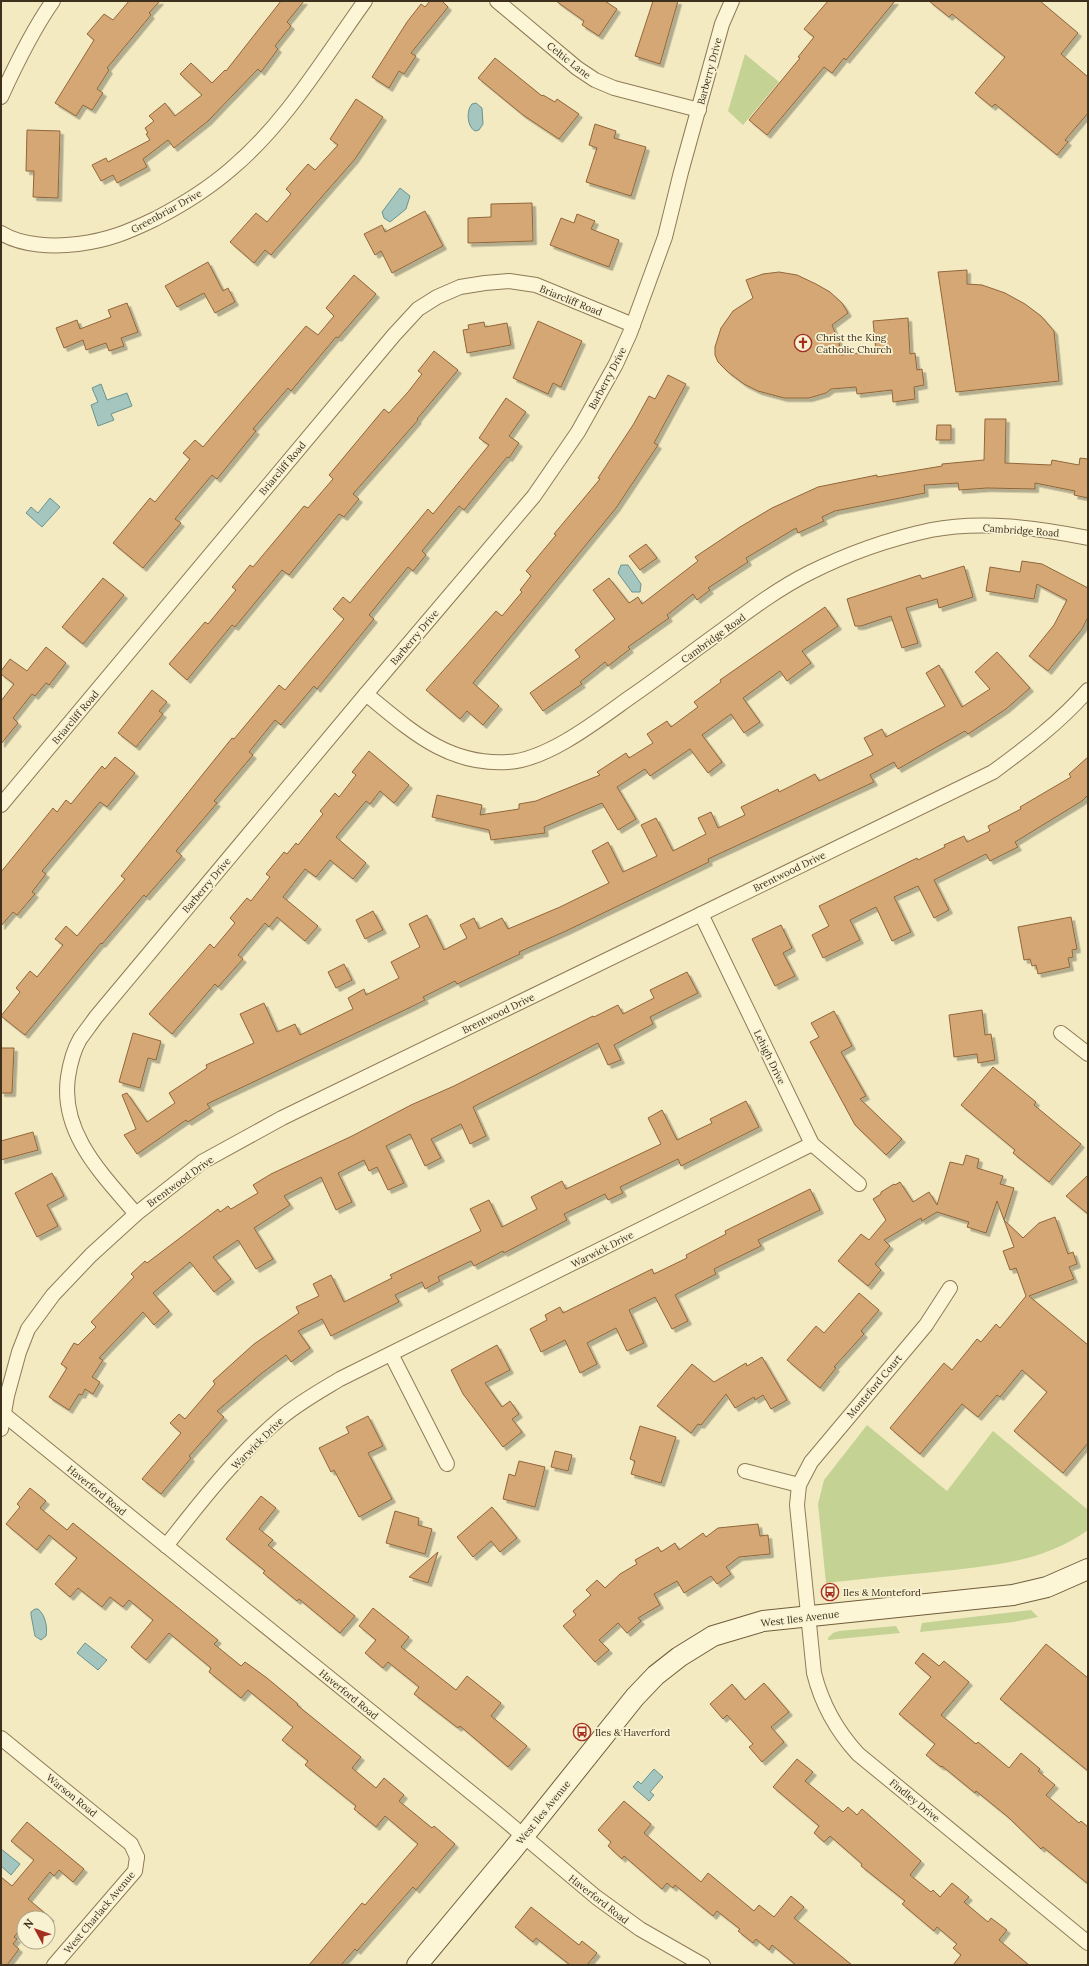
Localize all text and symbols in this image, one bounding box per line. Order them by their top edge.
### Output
street label: Barberry Drive [694,36,725,106]
street label: Celtic Lane [544,39,594,82]
street label: Greenbriar Drive [129,186,204,236]
street label: Briarcliff Road [538,282,604,319]
place label: Christ the King Catholic Church [816,331,892,356]
church icon: Christ the King Catholic Church [793,333,813,353]
street label: Barberry Drive [586,344,630,412]
street label: Briarcliff Road [256,439,309,498]
street label: Cambridge Road [982,521,1060,540]
street label: Barberry Drive [387,606,442,668]
street label: Cambridge Road [678,611,748,666]
street label: Briarcliff Road [49,688,102,747]
street label: Brentwood Drive [751,848,828,895]
street label: Barberry Drive [179,854,234,916]
street label: Brentwood Drive [460,990,537,1037]
street label: Lehigh Drive [751,1028,789,1087]
street label: Brentwood Drive [144,1153,217,1210]
street label: Warwick Drive [569,1228,636,1271]
street label: Monteford Court [844,1352,905,1421]
street label: Warwick Drive [229,1414,286,1472]
street label: Haverford Road [64,1462,129,1518]
bus stop icon: Iles & Monteford [820,1582,840,1602]
place label: Iles & Monteford [843,1586,921,1599]
street label: West Iles Avenue [760,1607,841,1630]
street label: Haverford Road [316,1666,381,1722]
bus stop icon: Iles & Haverford [572,1722,592,1742]
place label: Iles & Haverford [595,1726,670,1739]
street label: Warson Road [44,1771,100,1820]
street label: Findley Drive [887,1776,943,1825]
street label: West Iles Avenue [514,1777,574,1847]
street label: West Charlack Avenue [61,1868,138,1956]
street label: Haverford Road [566,1872,631,1927]
north arrow [16,1910,56,1950]
text: N [20,1915,37,1931]

